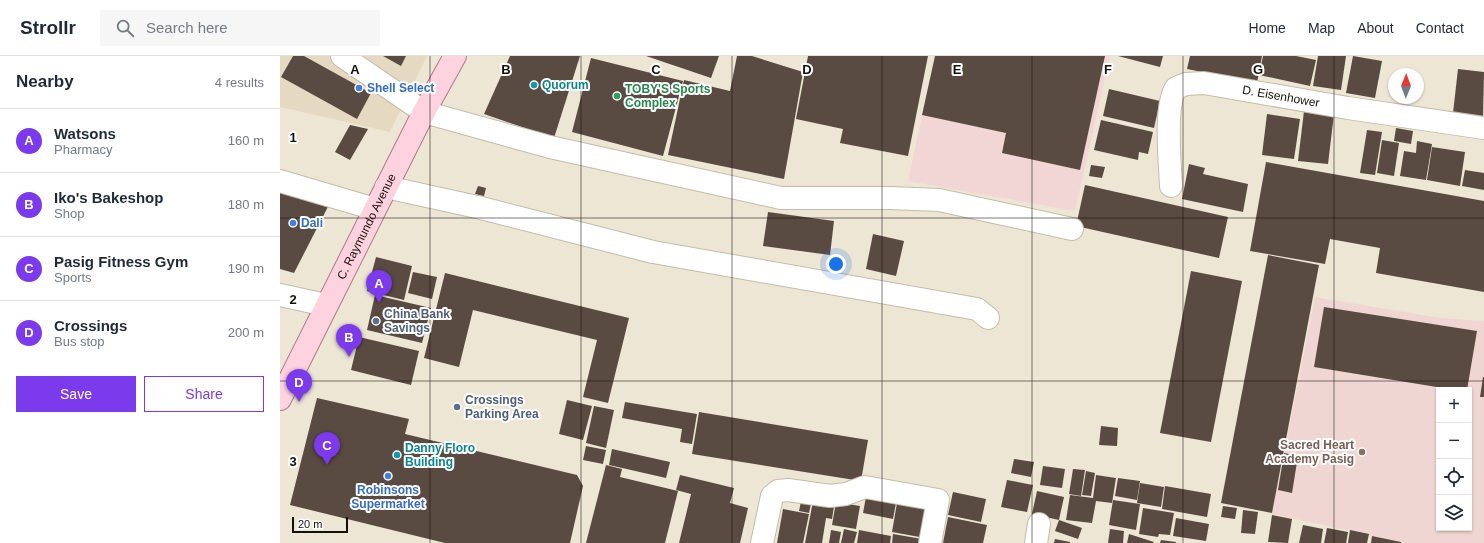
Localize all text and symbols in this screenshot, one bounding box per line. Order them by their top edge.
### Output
search box [100,10,380,46]
text: Strollr [20,17,76,38]
icon: search [114,17,136,39]
text: Search here [146,19,228,36]
text: Home [1249,20,1286,36]
text: Map [1308,20,1335,36]
text: About [1357,20,1394,36]
text: Contact [1416,20,1464,36]
text: A [350,62,360,77]
text: B [501,62,511,77]
text: C [651,62,661,77]
text: D [802,62,812,77]
text: E [953,62,962,77]
text: F [1104,62,1112,77]
text: G [1253,62,1263,77]
north arrow [1388,68,1424,104]
text: Nearby [16,72,74,91]
text: 4 results [215,75,264,90]
place label: Quorum [542,78,589,92]
marker: Quorum [529,80,539,90]
place label: Shell Select [367,81,434,95]
place label: TOBY'S Sports Complex [625,82,711,110]
marker: Shell Select [354,83,364,93]
street label: D. Eisenhower [1241,83,1321,110]
marker: TOBY'S Sports Complex [612,91,622,101]
text: Watsons [54,125,116,142]
text: 1 [289,130,297,145]
text: A [24,133,34,148]
text: 160 m [228,133,264,148]
text: Pharmacy [54,142,113,157]
street label: C. Raymundo Avenue [333,172,399,282]
text: Iko's Bakeshop [54,189,163,206]
text: B [24,197,34,212]
text: 180 m [228,197,264,212]
text: Shop [54,206,84,221]
place label: Dali [301,216,323,230]
marker: Dali [288,218,298,228]
text: Pasig Fitness Gym [54,253,188,270]
your location [826,254,846,274]
text: C [24,261,34,276]
text: 190 m [228,261,264,276]
text: Sports [54,270,92,285]
pin: A [366,270,392,303]
text: 2 [289,292,297,307]
place label: China Bank Savings [384,307,450,335]
marker: China Bank Savings [371,316,381,326]
text: Crossings [54,317,127,334]
pin: B [336,324,362,357]
text: D [24,325,34,340]
text: 200 m [228,325,264,340]
text: Bus stop [54,334,105,349]
pin: D [286,369,312,402]
button: Save [16,376,136,412]
button: Share [144,376,264,412]
map controls [1436,387,1472,531]
button: + [1436,387,1472,423]
place label: Crossings Parking Area [465,393,539,421]
marker: Crossings Parking Area [452,402,462,412]
button: − [1436,423,1472,459]
pin: C [314,432,340,465]
place label: Sacred Heart Academy Pasig [1265,438,1354,466]
place label: Danny Floro Building [405,441,475,469]
marker: Sacred Heart Academy Pasig [1357,447,1367,457]
marker: Danny Floro Building [392,450,402,460]
text: 3 [289,454,297,469]
button: locate [1436,459,1472,495]
marker: Robinsons Supermarket [383,471,393,481]
place label: Robinsons Supermarket [351,483,425,511]
button: layers [1436,495,1472,531]
scale bar [292,515,348,534]
text: 20 m [298,518,322,530]

